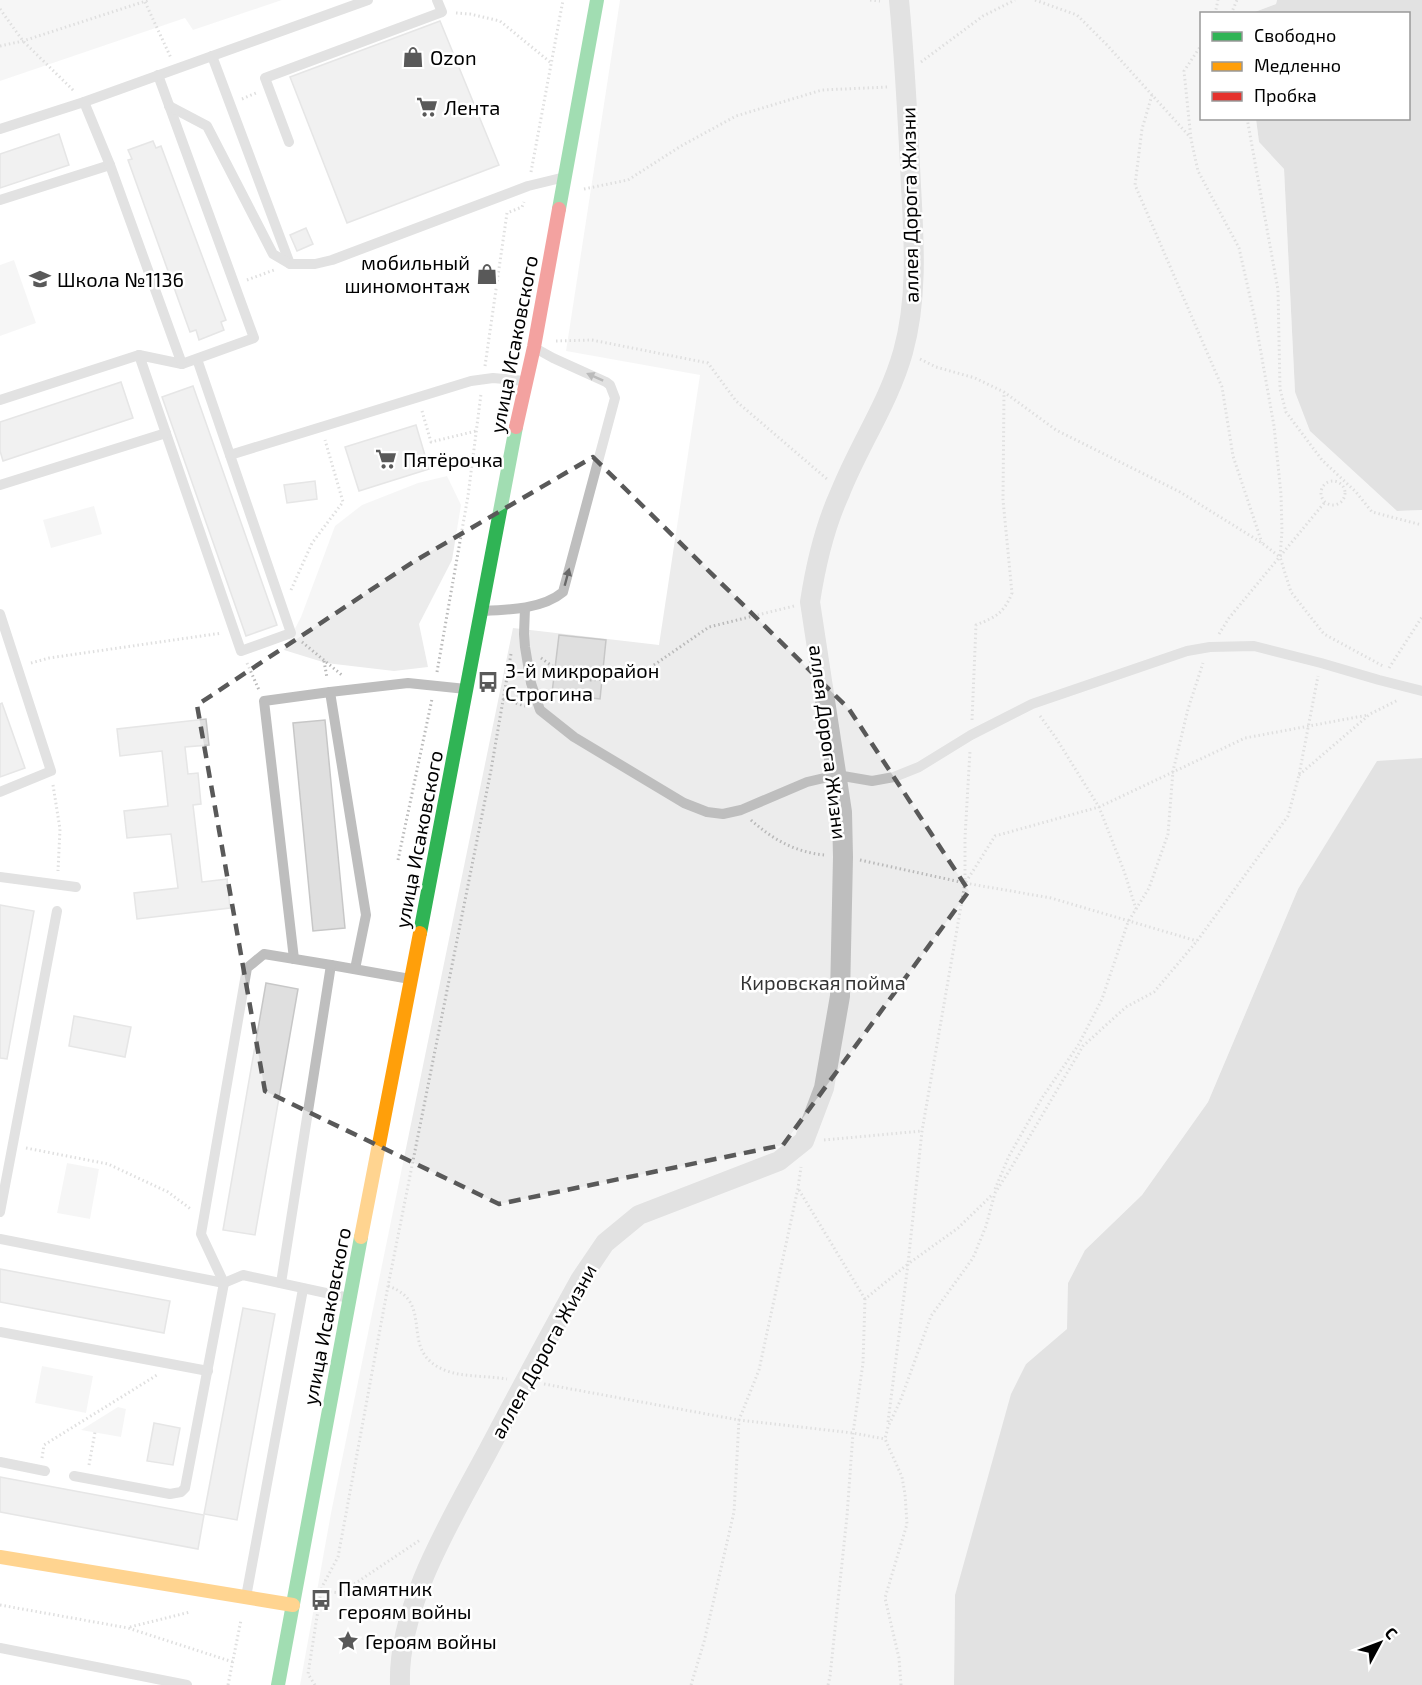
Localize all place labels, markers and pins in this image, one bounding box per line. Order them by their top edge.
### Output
shop icon: Ozon [401,45,425,69]
place label: Ozon [430,45,477,69]
supermarket icon: Лента [415,95,439,119]
place label: Лента [444,95,500,119]
place label: мобильный шиномонтаж [345,250,470,297]
shop icon: мобильный шиномонтаж [475,262,499,286]
school or university icon: Школа №1136 [28,267,52,291]
place label: Школа №1136 [57,267,184,291]
supermarket icon: Пятёрочка [374,447,398,471]
place label: Пятёрочка [403,447,503,471]
place label: 3-й микрорайон Строгина [505,658,659,705]
bus stop icon: 3-й микрорайон Строгина [476,670,500,694]
place label: Памятник героям войны [338,1576,472,1623]
bus stop icon: Памятник героям войны [309,1588,333,1612]
place icon: Героям войны [336,1629,360,1653]
place label: Героям войны [365,1629,497,1653]

